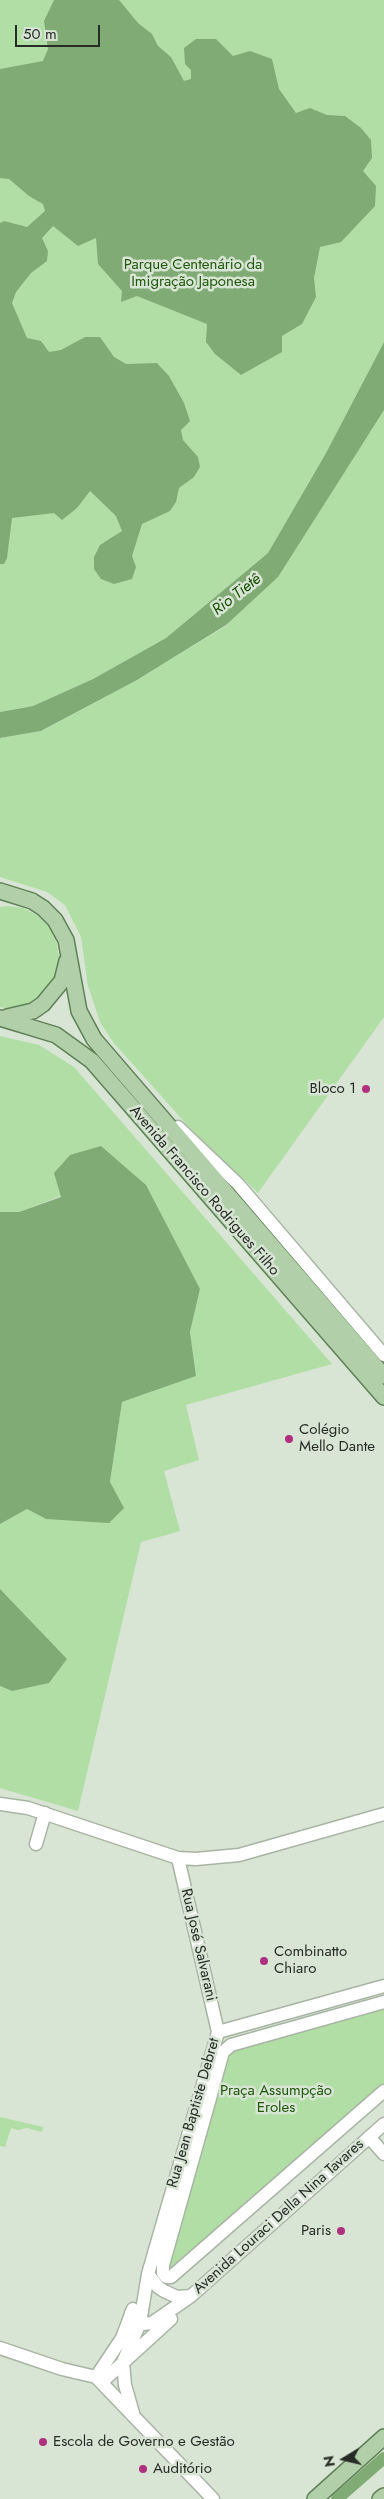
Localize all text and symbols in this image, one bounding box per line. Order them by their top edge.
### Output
scale bar [18,15,102,47]
text: 50 m [23,23,57,45]
park label: Parque Centenário da Imigração Japonesa [124,256,262,291]
water label: Rio Tietê [209,570,265,620]
place label: Bloco 1 [309,1080,356,1098]
marker: Bloco 1 [360,1083,372,1095]
street label: Avenida Francisco Rodrigues Filho [125,1102,283,1280]
place label: Colégio Mello Dante [299,1421,375,1456]
marker: Colégio Mello Dante [283,1433,295,1445]
street label: Rua José Salvarani [176,1887,220,2003]
place label: Combinatto Chiaro [274,1943,347,1978]
marker: Combinatto Chiaro [258,1955,270,1967]
street label: Rua Jean Baptiste Debret [164,2036,224,2190]
park label: Praça Assumpção Eroles [220,2082,332,2117]
street label: Avenida Louraci Della Nina Tavares [190,2136,368,2298]
place label: Paris [301,2222,331,2240]
marker: Paris [335,2225,347,2237]
place label: Escola de Governo e Gestão [53,2433,235,2451]
north arrow [319,2434,369,2484]
marker: Escola de Governo e Gestão [37,2436,49,2448]
text: N [318,2454,340,2468]
place label: Auditório [153,2460,212,2478]
marker: Auditório [137,2463,149,2475]

